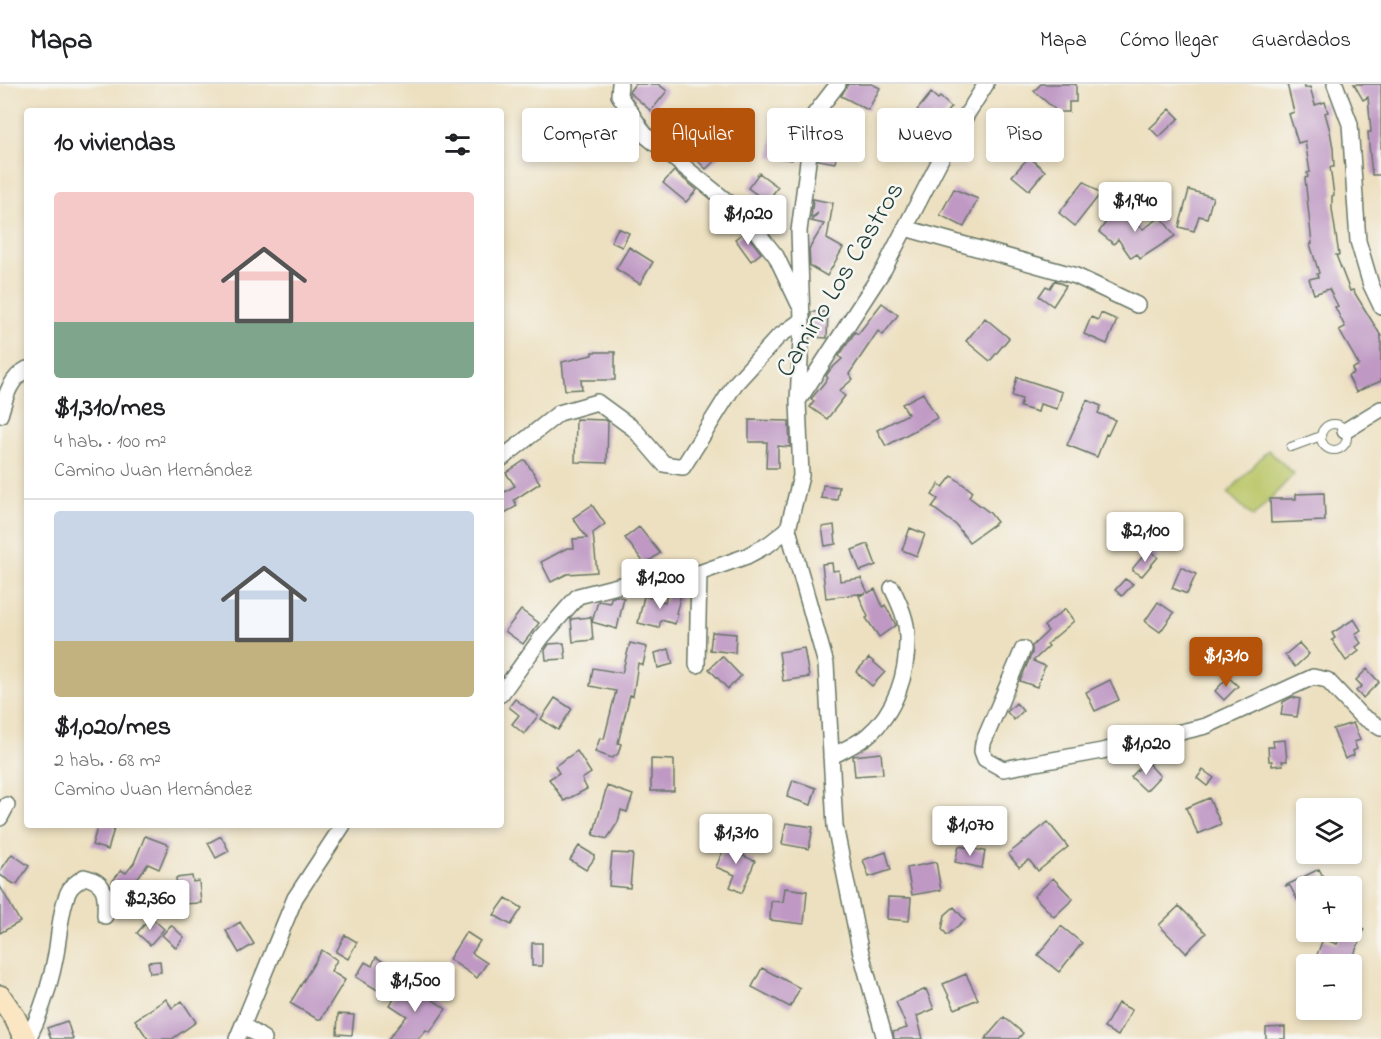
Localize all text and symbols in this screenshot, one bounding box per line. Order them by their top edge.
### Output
text: Mapa [30,21,92,62]
text: Mapa [1040,26,1087,56]
text: Cómo llegar [1120,26,1218,56]
text: Guardados [1251,26,1351,56]
chip: Comprar [522,108,639,162]
chip: Alquilar [651,108,755,162]
chip: Filtros [767,108,865,162]
chip: Nuevo [877,108,974,162]
chip: Piso [986,108,1064,162]
text: 10 viviendas [54,125,176,163]
icon: filters [441,128,474,161]
street label: Camino Los Castros [767,175,915,385]
pin: $1,940 [1086,182,1184,233]
text: $1,940 [1113,187,1157,216]
pin: $1,020 [699,195,797,246]
text: $1,020 [723,200,773,229]
icon: home [210,231,318,339]
text: $1,310/mes [54,390,166,428]
text: 4 hab. · 100 m² [54,428,167,457]
text: Camino Juan Hernández [54,457,252,486]
pin: $2,100 [1096,512,1194,563]
text: $2,100 [1120,517,1170,546]
icon: home [210,550,318,658]
pin: $1,200 [611,559,709,610]
text: $1,200 [635,564,685,593]
pin: $1,310 [1177,637,1275,688]
text: $1,310 [1203,642,1249,671]
text: $1,020/mes [54,709,171,747]
pin: $1,020 [1097,725,1195,776]
text: $1,020 [1121,730,1171,759]
text: 2 hab. · 68 m² [54,747,161,776]
text: Camino Juan Hernández [54,776,252,805]
map controls [1296,798,1362,1020]
button: layers [1296,798,1362,864]
pin: $1,070 [921,806,1019,857]
text: $1,070 [946,811,994,840]
pin: $1,310 [687,814,785,865]
text: $1,310 [713,819,759,848]
button: + [1296,876,1362,942]
pin: $2,360 [101,880,199,931]
text: $2,360 [124,885,176,914]
button: − [1296,954,1362,1020]
pin: $1,500 [366,962,464,1013]
text: $1,500 [390,967,440,996]

